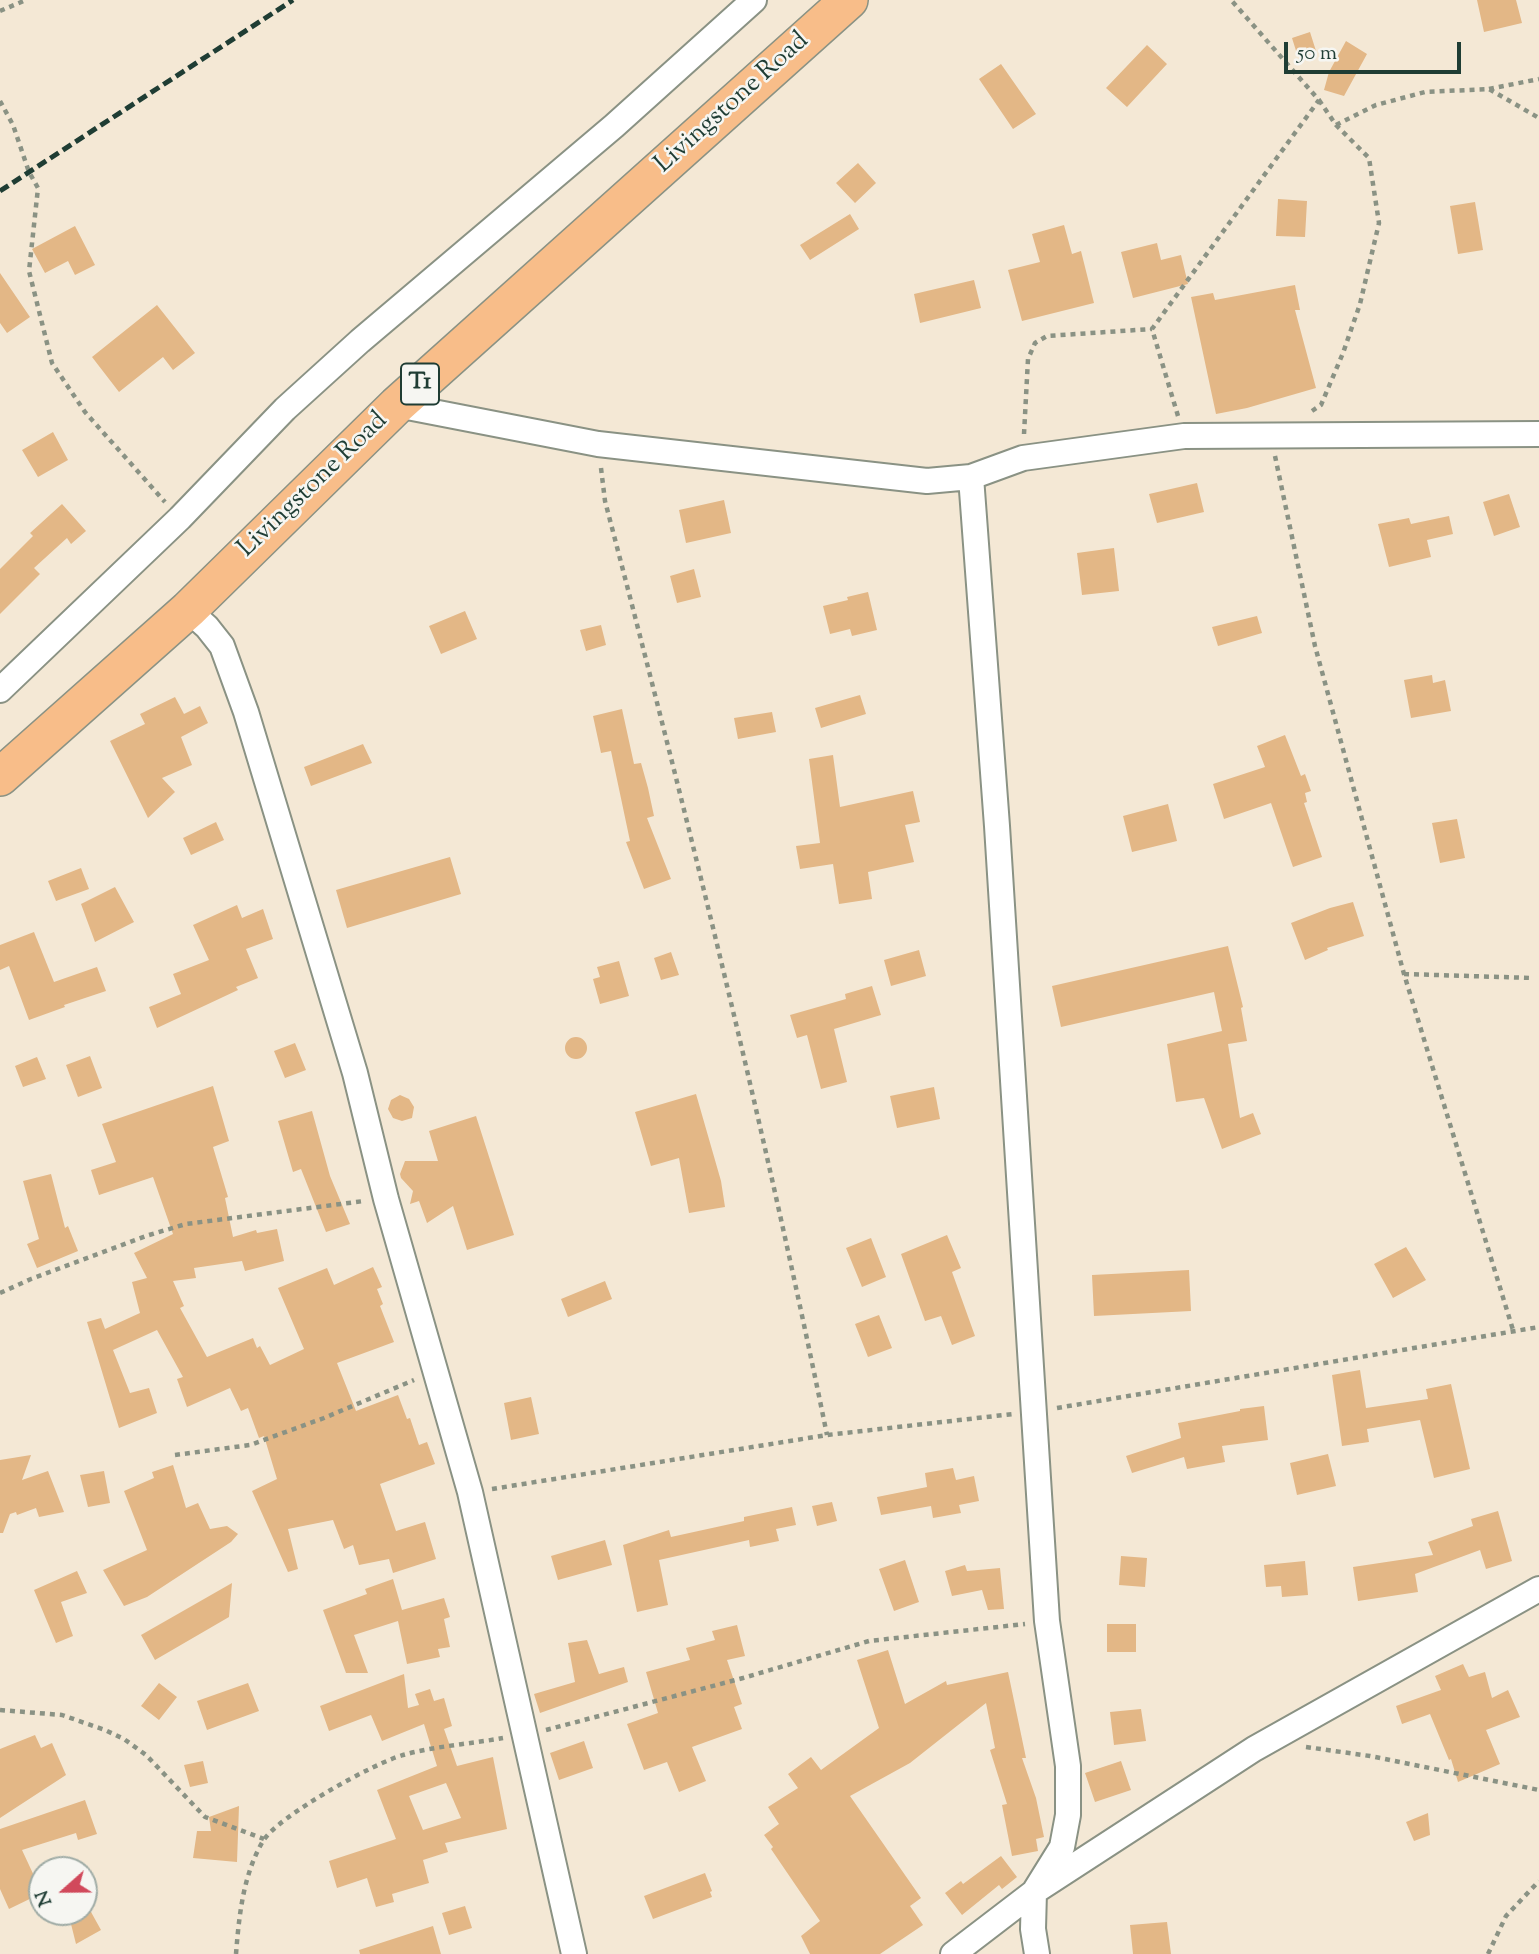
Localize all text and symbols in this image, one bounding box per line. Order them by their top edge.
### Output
street label: Livingstone Road [650,27,816,181]
scale bar [1287,28,1464,72]
text: 50 m [1297,39,1337,69]
road number: T1 [401,363,439,404]
street label: Livingstone Road [233,407,395,565]
north arrow [28,1856,98,1926]
text: N [29,1886,60,1910]

